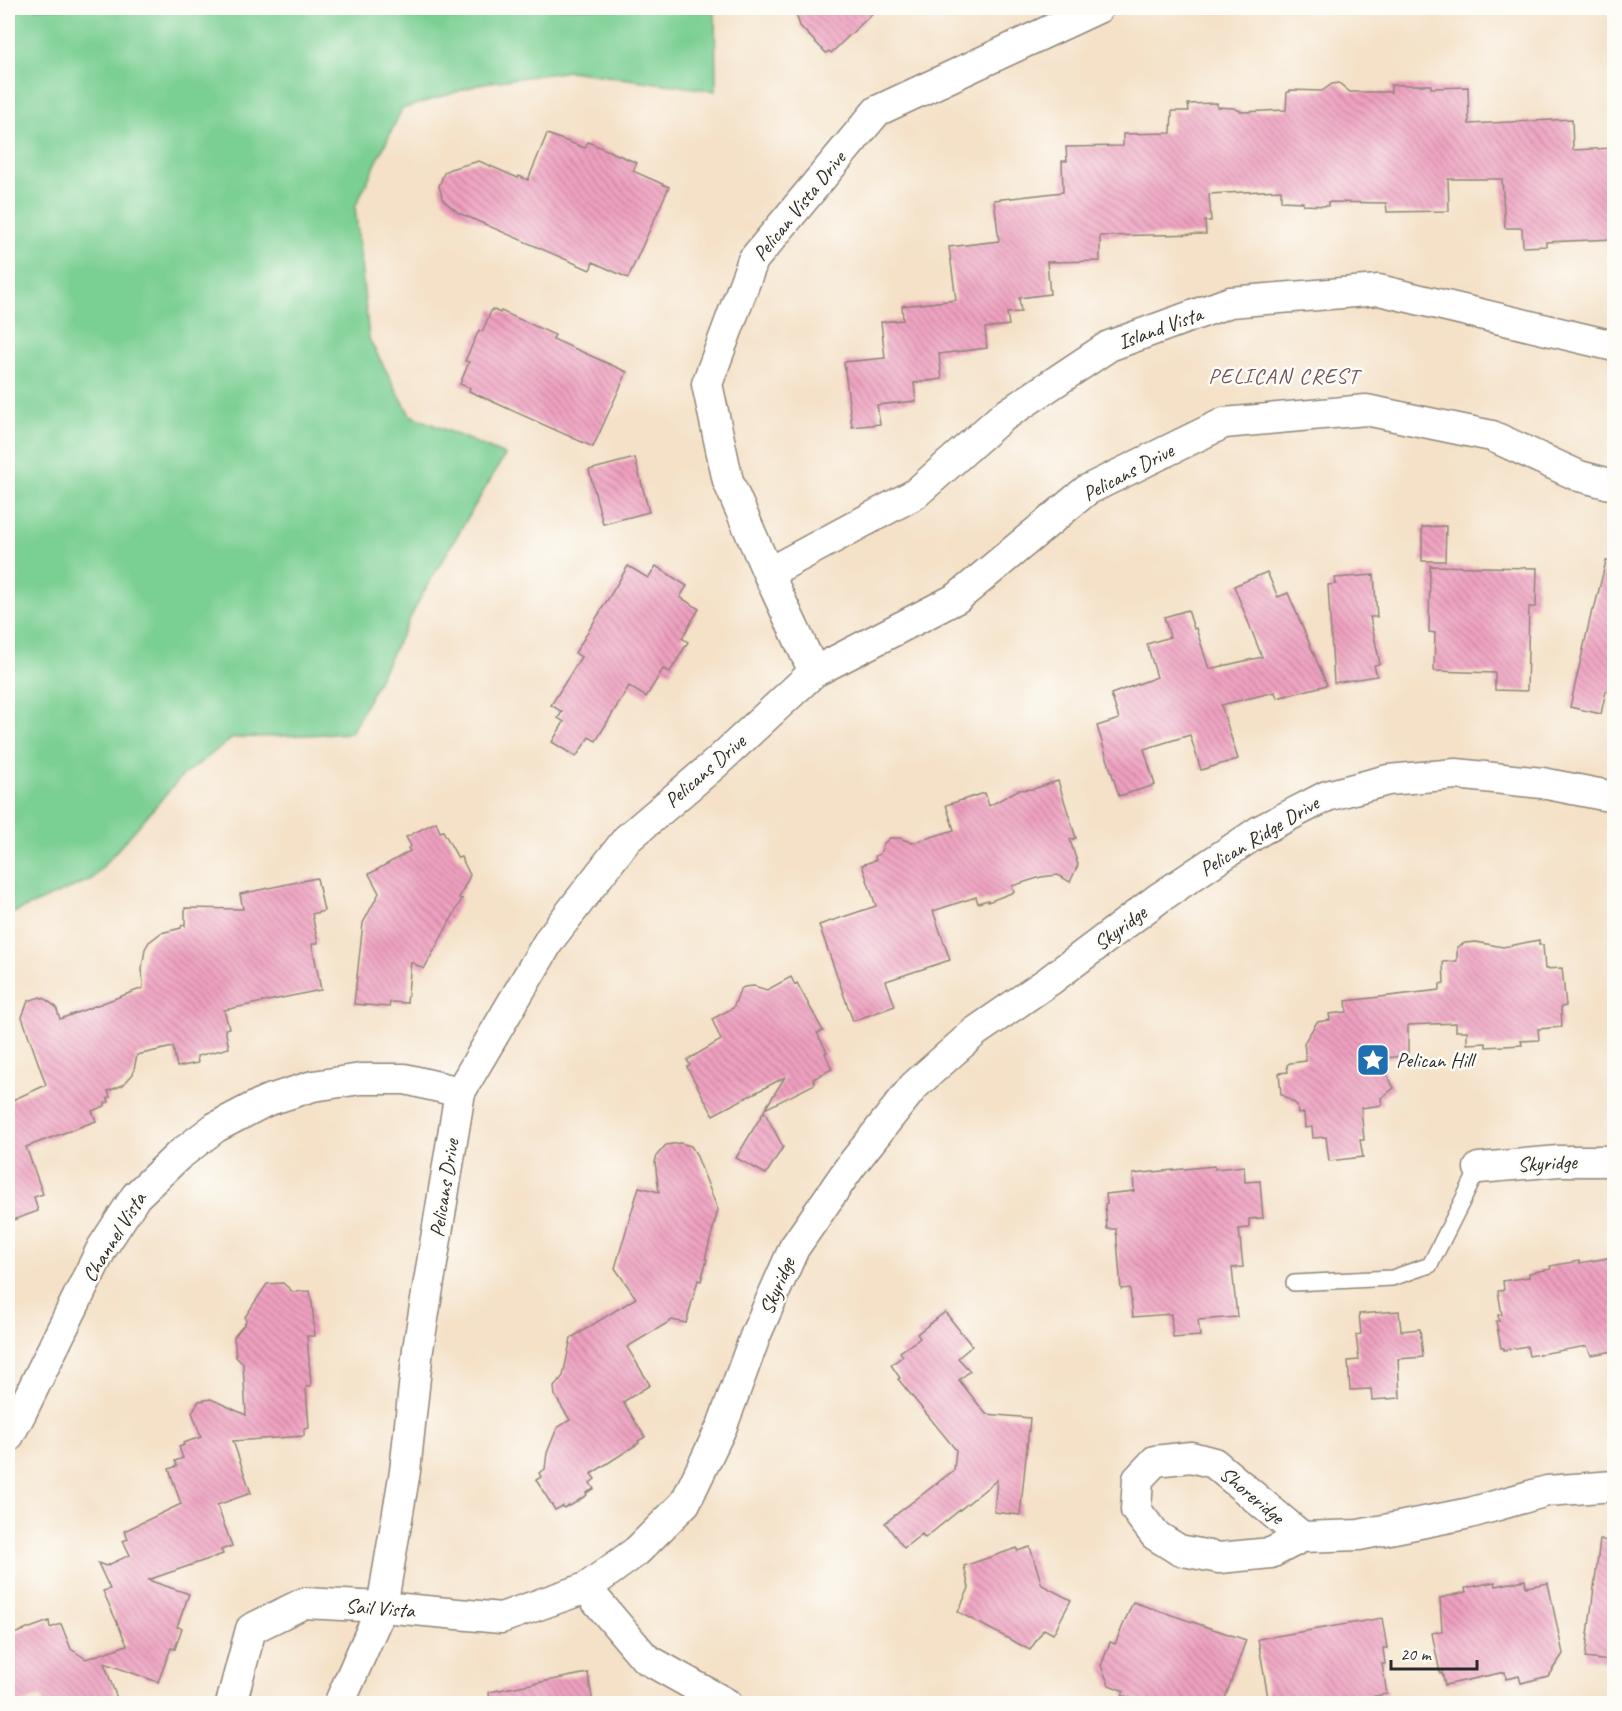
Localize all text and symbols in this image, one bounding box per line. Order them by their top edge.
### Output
street label: Pelican Vista Drive [747,144,852,266]
street label: Island Vista [1114,300,1208,355]
district label: PELICAN CREST [1208,362,1363,390]
street label: Pelicans Drive [1078,437,1179,507]
street label: Pelicans Drive [659,728,752,813]
street label: Pelican Ridge Drive [1195,789,1325,882]
street label: Skyridge [1089,899,1152,956]
place icon: Pelican Hill [1355,1042,1391,1078]
place label: Pelican Hill [1396,1047,1477,1073]
street label: Pelicans Drive [423,1136,465,1239]
street label: Skyridge [1517,1148,1578,1178]
street label: Channel Vista [76,1186,153,1287]
street label: Skyridge [753,1253,801,1318]
street label: Shoreridge [1214,1461,1291,1531]
street label: Sail Vista [345,1593,417,1624]
scale bar [1391,1633,1476,1671]
text: 20 m [1400,1643,1433,1665]

